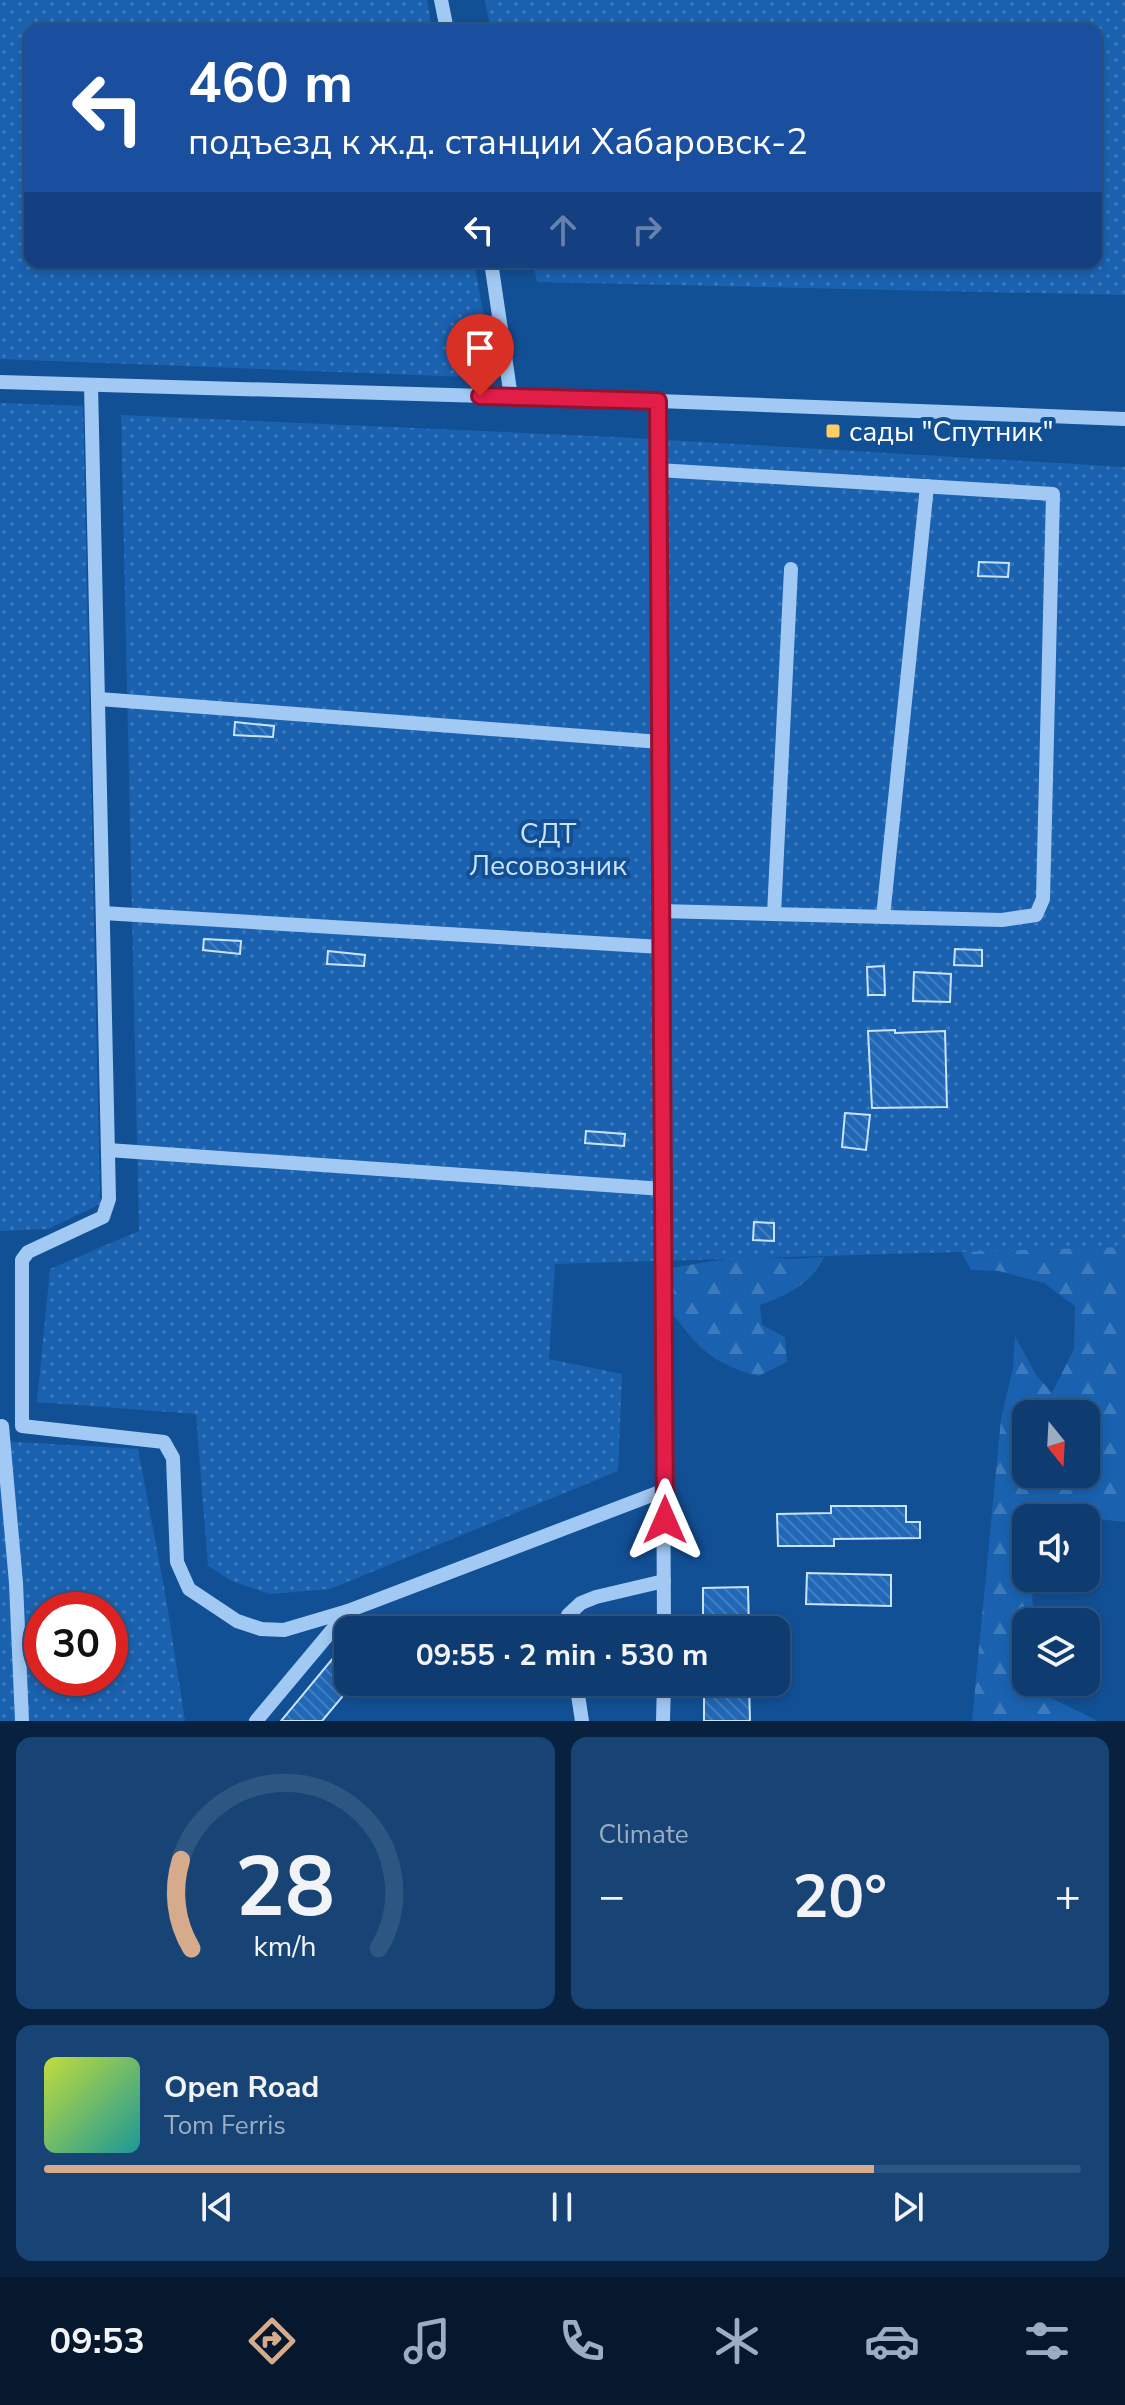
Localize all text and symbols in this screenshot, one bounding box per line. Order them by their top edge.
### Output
text: 460 m [188,45,353,122]
icon: left [56,56,160,160]
text: подъезд к ж.д. станции Хабаровск-2 [188,118,808,167]
icon: left [457,208,501,252]
icon: ahead [541,208,585,252]
icon: right [625,208,669,252]
pin [446,314,514,396]
icon: arrive [458,326,502,370]
place label: сады "Спутник" [849,413,1053,451]
marker: сады "Спутник" [824,422,842,440]
park label: СДТ Лесовозник [469,815,627,885]
north arrow [1012,1400,1100,1488]
map controls [1012,1400,1100,1696]
position arrow [623,1478,707,1562]
button: sound [1012,1504,1100,1592]
speed limit sign: 30 [24,1592,128,1696]
button: layers [1012,1608,1100,1696]
text: 09:55 · 2 min · 530 m [416,1635,708,1676]
text: Climate [599,1817,689,1852]
text: 28 [235,1831,335,1944]
text: 20° [792,1856,887,1938]
text: − [599,1867,625,1927]
text: + [1055,1867,1081,1927]
text: km/h [254,1927,317,1966]
text: Open Road [164,2067,319,2108]
text: Tom Ferris [164,2108,286,2143]
icon: previous [195,2185,239,2229]
icon: pause [540,2185,584,2229]
icon: next [886,2185,930,2229]
icon: directions [244,2313,300,2369]
icon: music [399,2313,455,2369]
icon: phone [554,2313,610,2369]
icon: climate [709,2313,765,2369]
icon: car [864,2313,920,2369]
icon: filters [1019,2313,1075,2369]
text: 09:53 [50,2317,145,2366]

